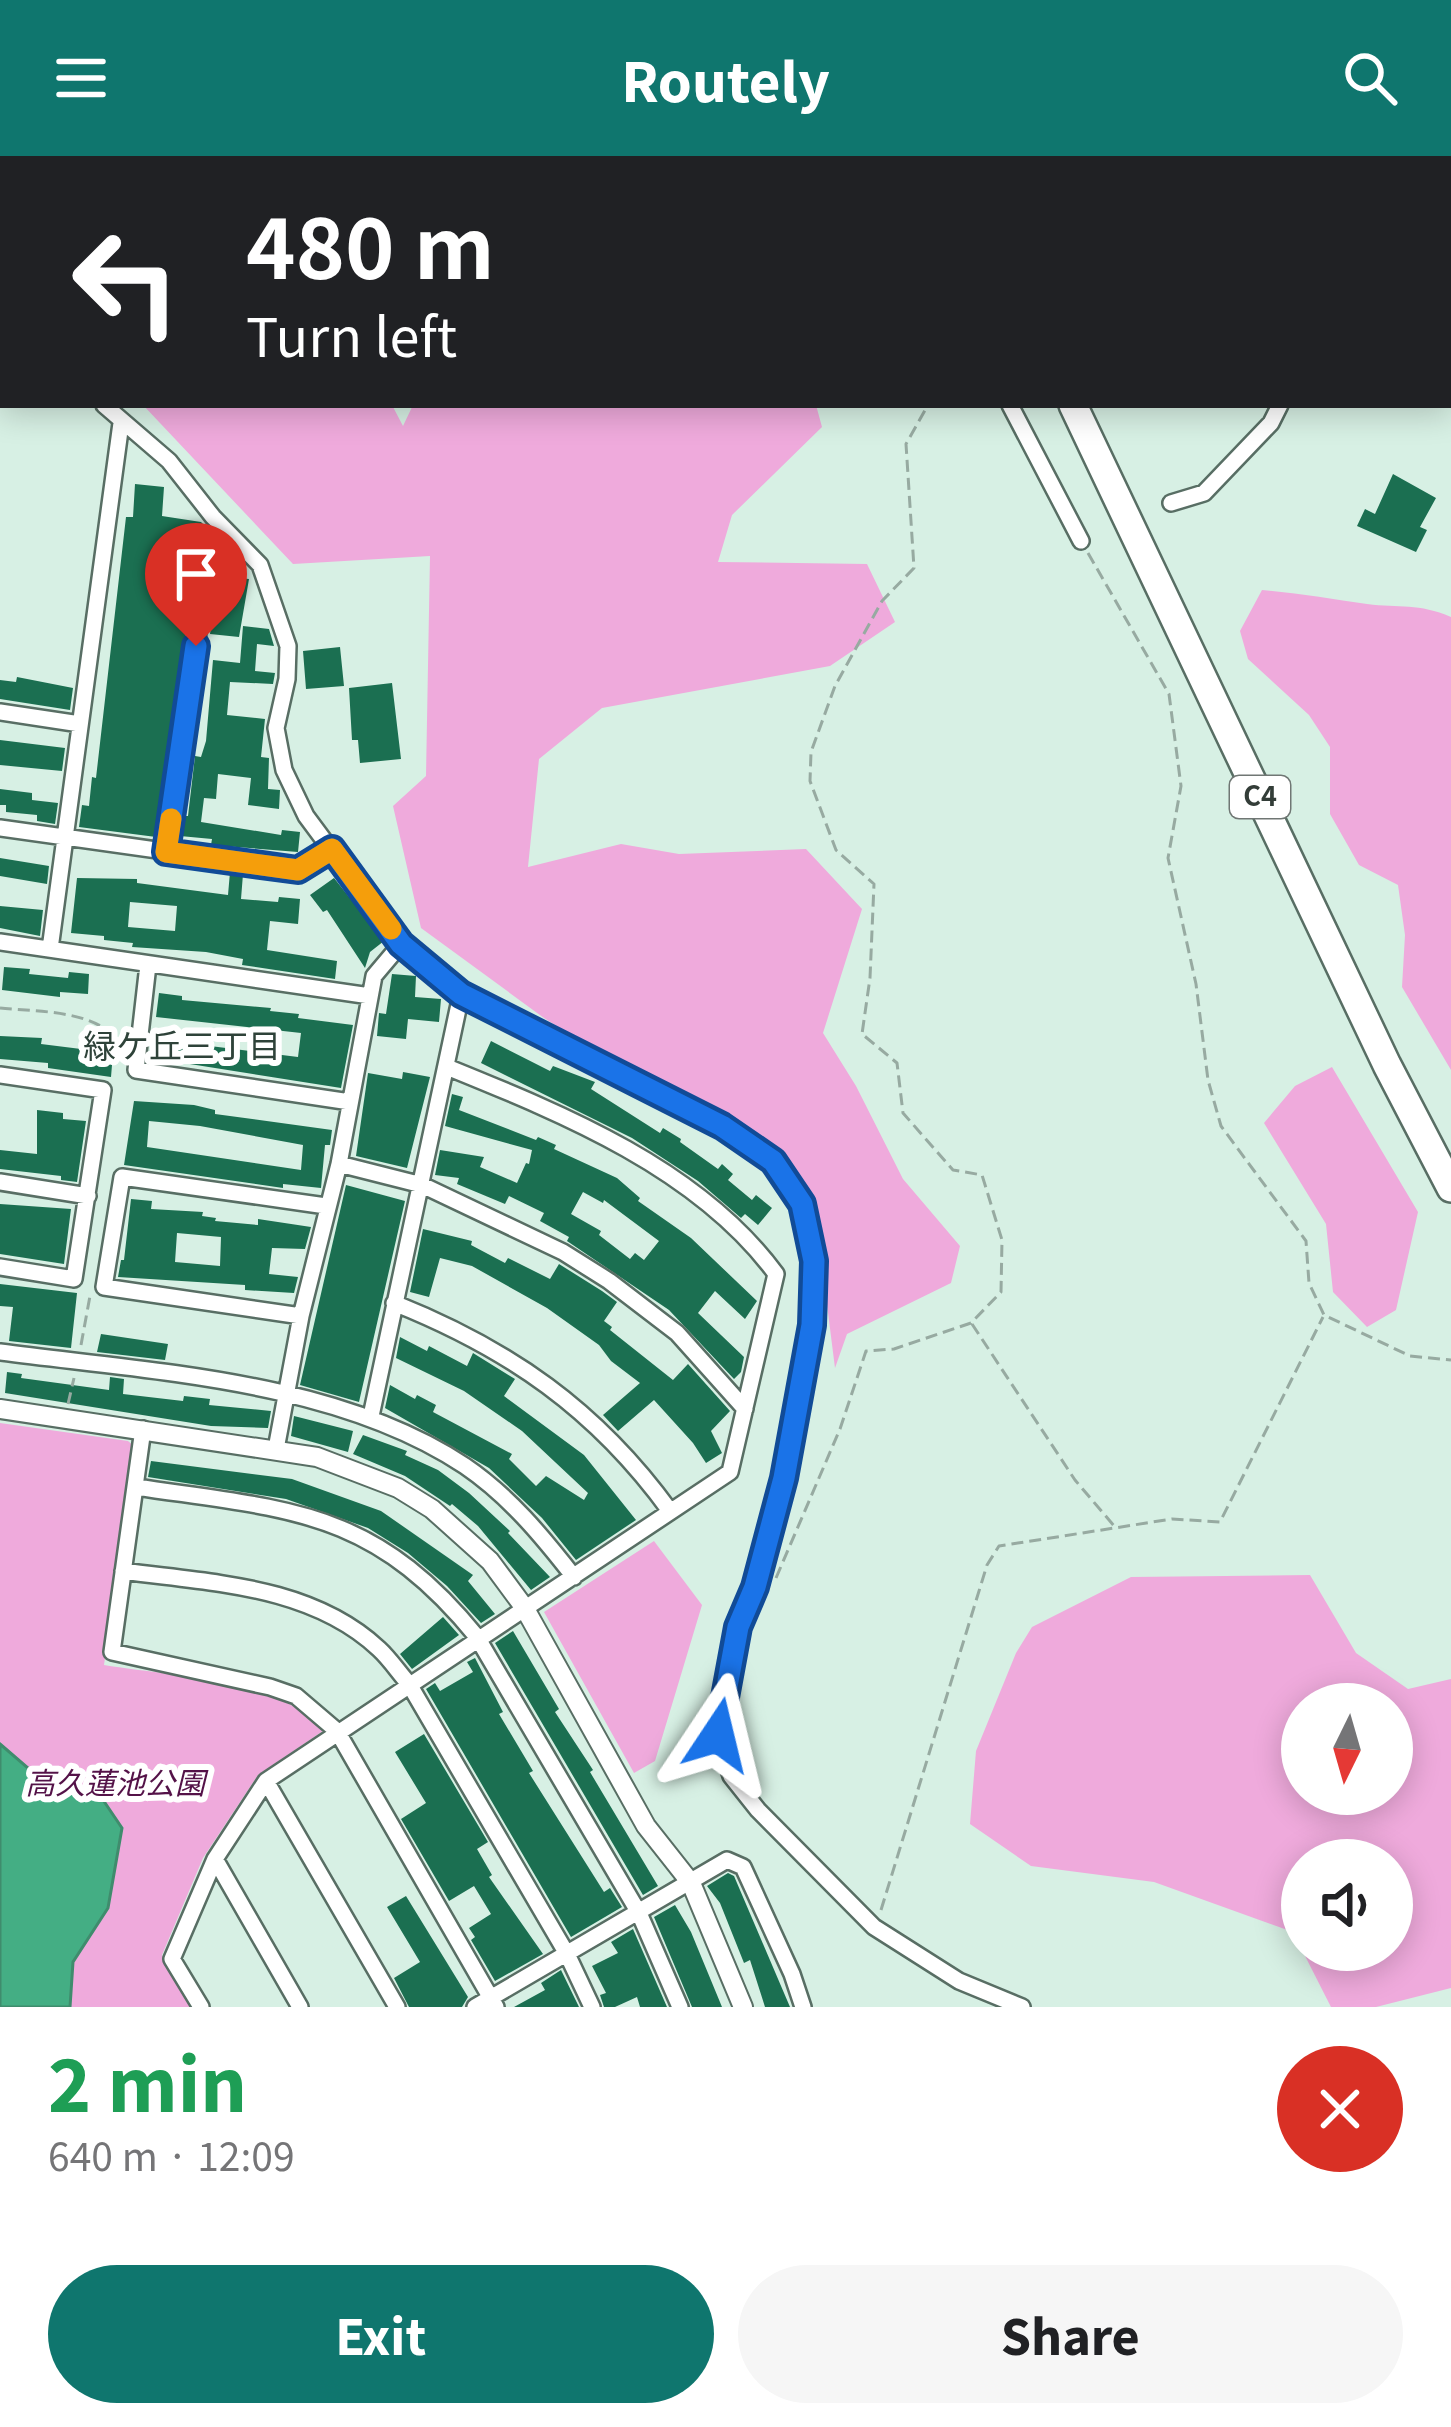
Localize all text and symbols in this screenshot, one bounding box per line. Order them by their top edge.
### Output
text: Routely [621,39,830,118]
icon: menu [48,45,114,111]
icon: search [1337,45,1403,111]
text: 480 m [246,182,495,303]
icon: left [48,204,204,360]
text: Turn left [246,294,457,373]
pin [145,523,247,646]
icon: arrive [163,541,229,607]
road number: C4 [1230,776,1290,818]
district label: 緑ケ丘三丁目 [83,1020,281,1068]
position arrow [655,1672,781,1798]
north arrow [1281,1683,1413,1815]
map controls [1281,1683,1413,1971]
park label: 高久蓮池公園 [25,1759,209,1803]
button: sound [1281,1839,1413,1971]
text: 2 min [48,2028,247,2133]
button: close [1277,2046,1403,2172]
text: 640 m · 12:09 [48,2126,295,2182]
button: Exit [48,2265,714,2403]
button: Share [738,2265,1403,2403]

